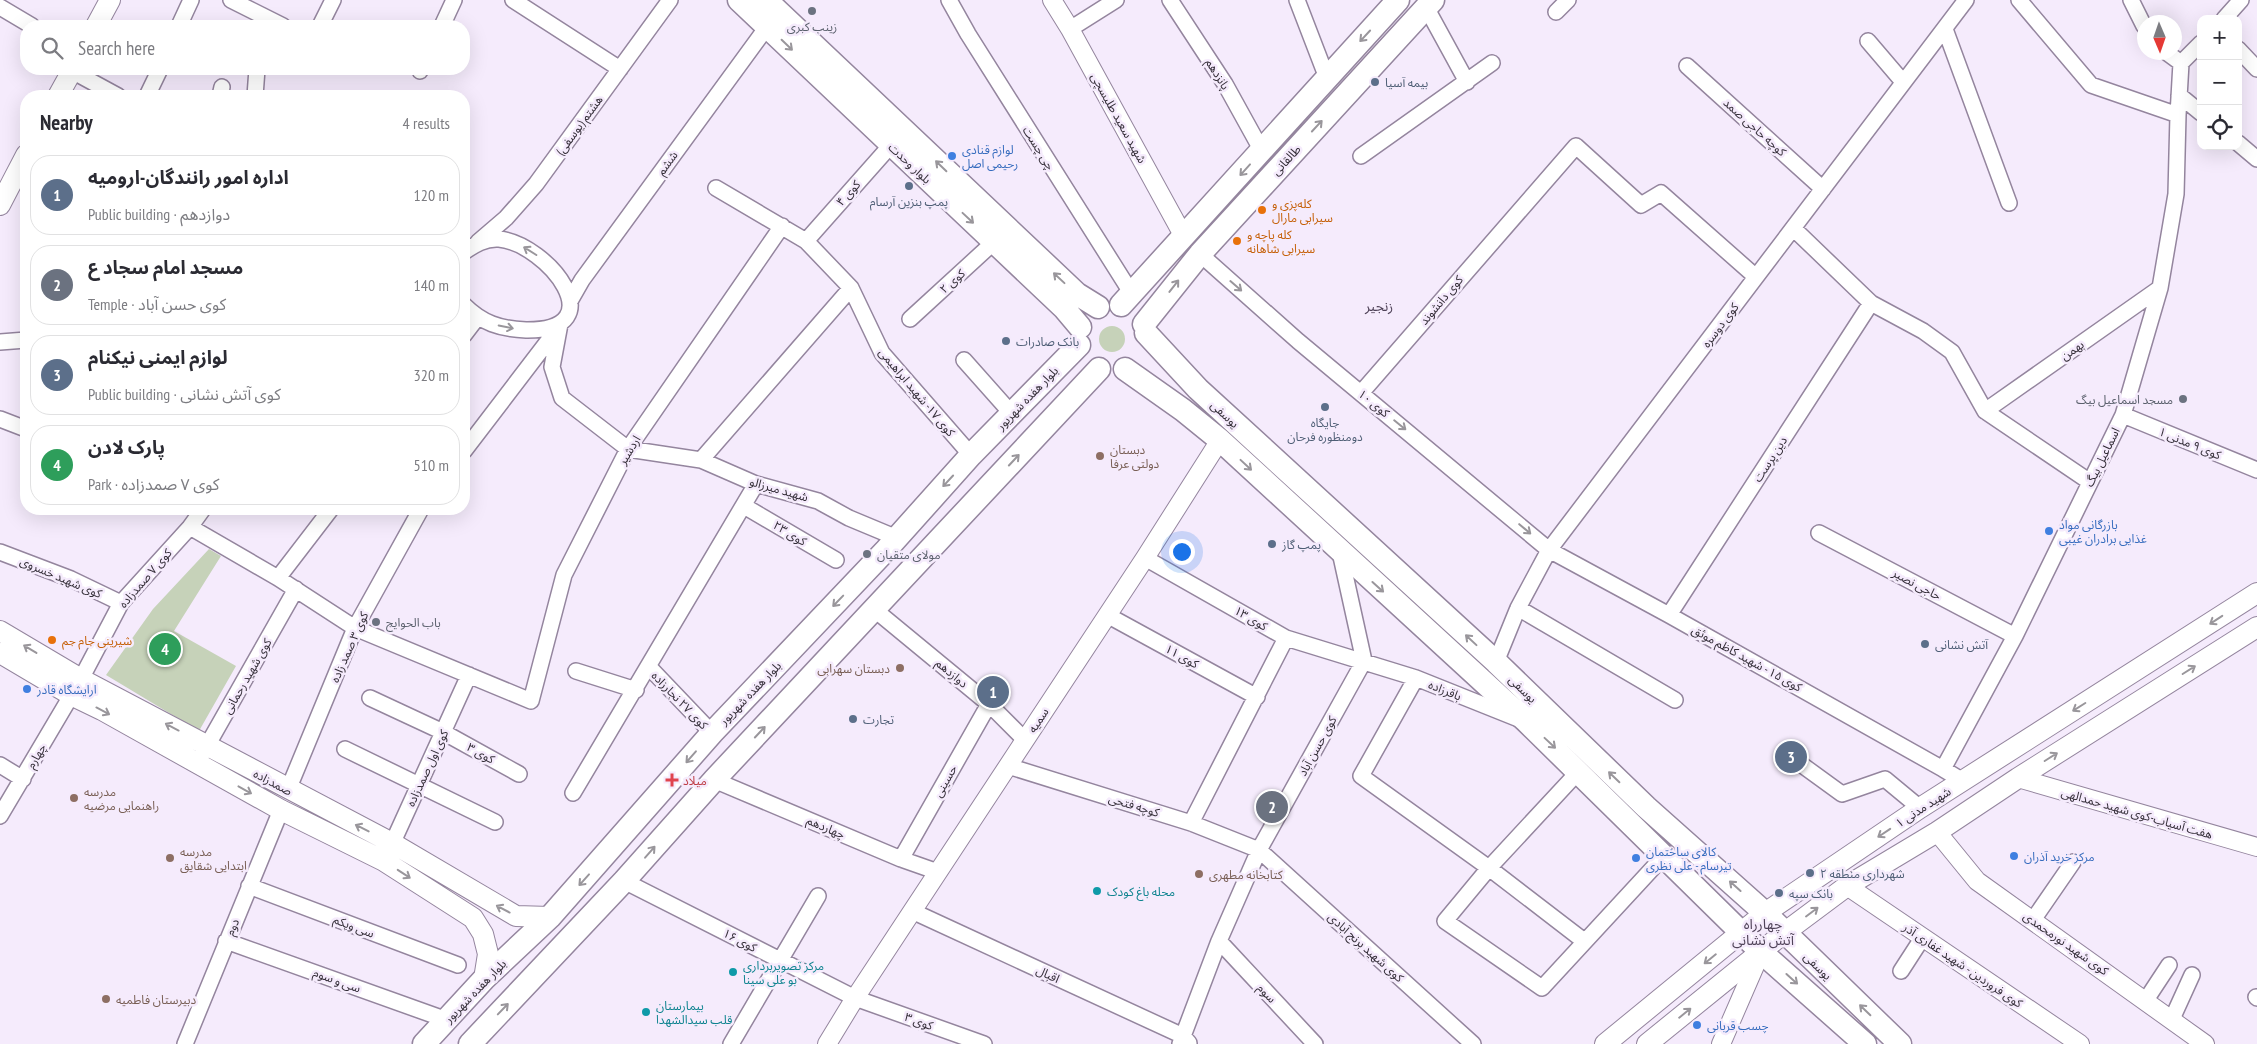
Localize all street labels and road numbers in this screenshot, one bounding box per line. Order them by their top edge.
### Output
street label: پانزدهم [1201,56,1233,93]
street label: شهید سعید طلیسچی [1087,70,1150,166]
street label: هشتم (یوسفی) [552,92,607,159]
street label: کوچه حاجی صمد [1720,95,1790,161]
street label: چی چست [1019,123,1058,173]
street label: بلوار وحدت [885,139,935,187]
street label: طالقانی [1268,142,1304,178]
street label: ششم [653,148,682,179]
street label: کوی ۴ [833,176,864,209]
street label: کوی ۲ [936,265,969,296]
street label: کوی دانشوند [1416,272,1467,328]
street label: کوی دوسره [1698,299,1742,350]
street label: بهمن [2057,337,2087,363]
street label: کوی ۱۷- شهید ابراهیمی [876,345,959,440]
street label: بلوار هفده شهریور [992,363,1061,434]
street label: کوی ۱۰ [1355,386,1394,421]
street label: یوسفی [1208,397,1242,431]
street label: کوی ۹ مدنی ۱ [2157,424,2224,463]
street label: اسماعیل بیگ [2081,425,2123,489]
street label: اردشیر [614,433,644,468]
street label: دین پرست [1750,433,1791,485]
street label: شهید میرزالو [748,473,810,505]
street label: کوی ۲۳ [771,517,810,549]
street label: کوی ۷ صمدزاده [115,545,175,611]
street label: کوی شهید خسروی [18,553,105,601]
street label: حاجی نصیر [1889,565,1944,603]
street label: کوی ۱۳ [1232,603,1271,634]
street label: کوی ۳ صمد زاده [327,608,372,685]
street label: کوی ۱۵ - شهید کاظم موثق [1688,621,1806,697]
street label: کوی شهید رحمانی [219,635,275,716]
street label: کوی ۱۱ [1163,641,1202,672]
street label: دوازدهم [932,655,971,692]
street label: بلوار هفده شهریور [715,658,784,729]
street label: کوی ۲۷ نجارزاده [649,668,712,733]
street label: یوسفی [1506,672,1540,706]
street label: باقرزاده [1426,677,1464,703]
street label: سمیه [1024,705,1052,735]
street label: کوی حسن آباد [1294,713,1340,779]
street label: کوی اول صمدزاده [403,726,452,809]
street label: کوی ۳ [465,739,498,767]
street label: چهارم [23,741,51,772]
street label: حسینی [930,762,960,800]
street label: صمدزاده [251,766,295,798]
street label: شهید مدنی ۱ [1892,784,1954,831]
street label: هفت آسیاب-کوی شهید حمدالهی [2060,784,2214,842]
street label: کوچه فتحی [1106,790,1162,821]
street label: چهاردهم [804,812,847,844]
street label: کوی شهید نورمحمدی [2021,908,2112,979]
street label: کوی شهید برنج آبادی [1324,909,1408,987]
street label: سی ویکم [331,911,377,942]
street label: دوم [222,916,244,938]
street label: کوی فروردین - شهید غفاری آذر [1900,919,2026,1011]
street label: کوی ۱۶ [721,925,760,955]
street label: یوسفی [1801,949,1835,983]
street label: بلوار هفده شهریور [440,956,509,1027]
street label: اقبال [1034,962,1062,986]
street label: سی و سوم [310,964,363,997]
street label: سوم [1253,980,1280,1007]
street label: کوی ۳ [903,1009,936,1033]

